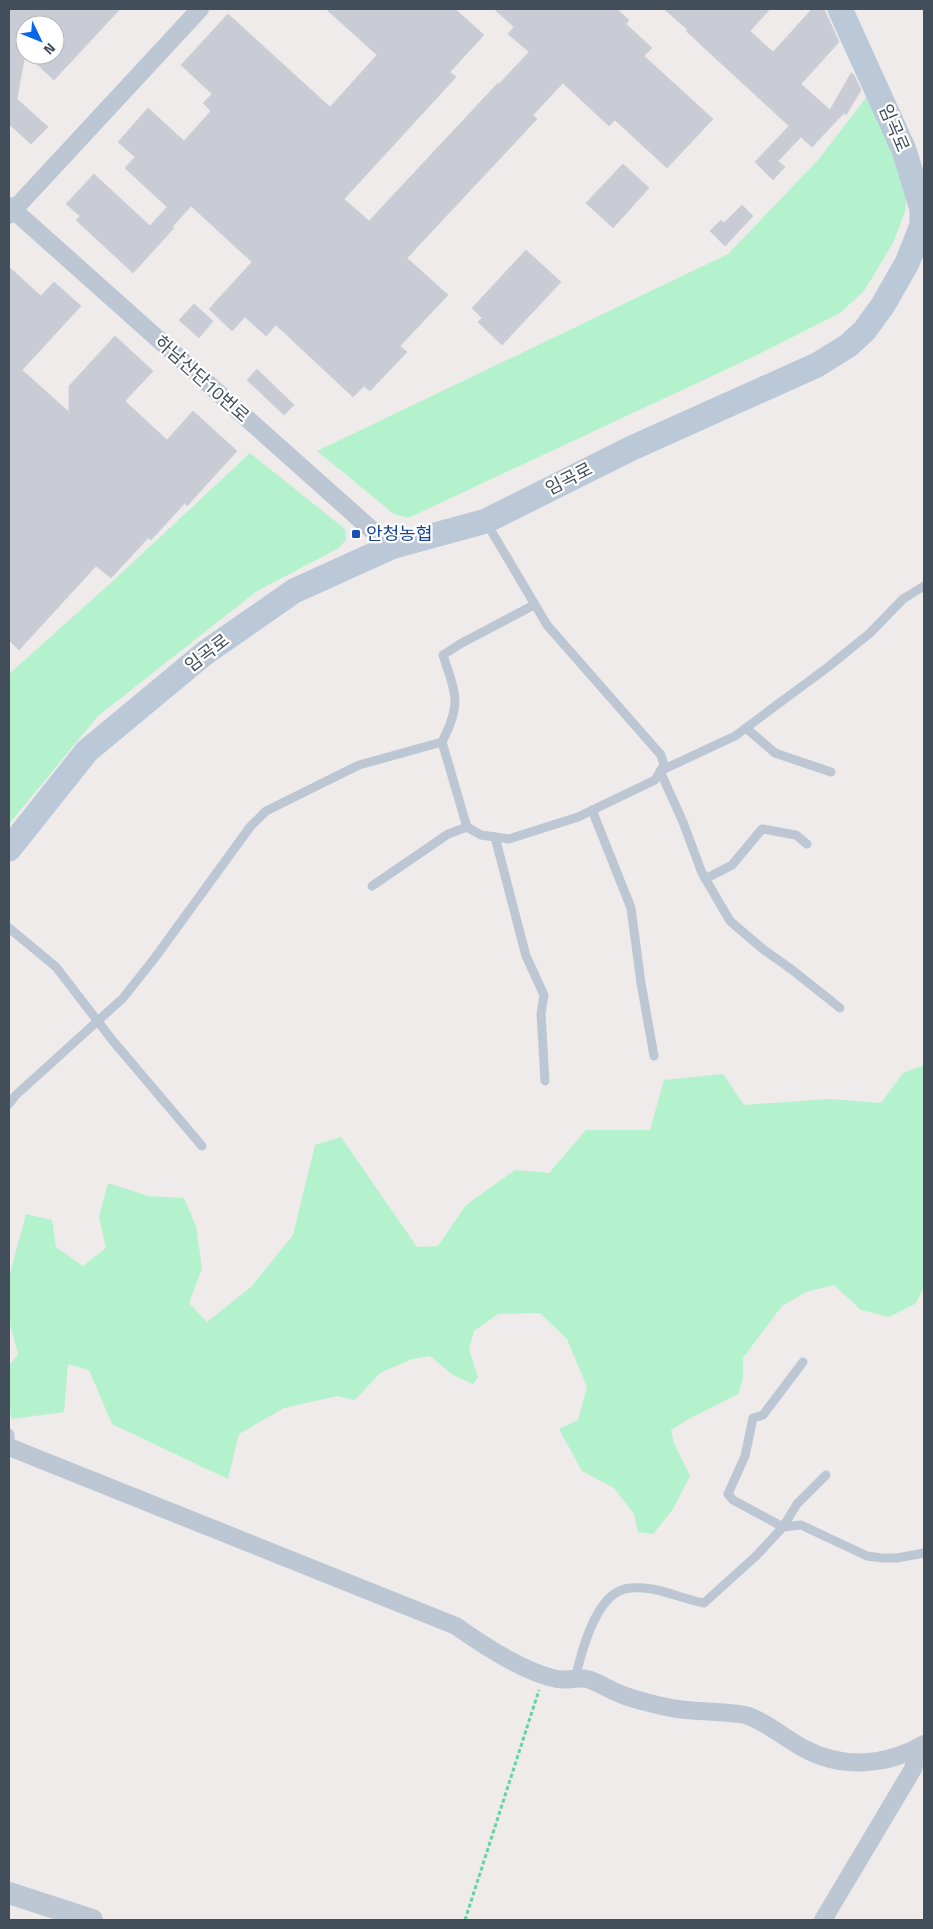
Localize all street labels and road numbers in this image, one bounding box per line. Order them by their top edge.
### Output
street label: 임곡로 [872,100,917,156]
street label: 하남산단10번로 [149,329,256,429]
street label: 임곡로 [541,455,597,502]
street label: 임곡로 [179,627,235,678]

